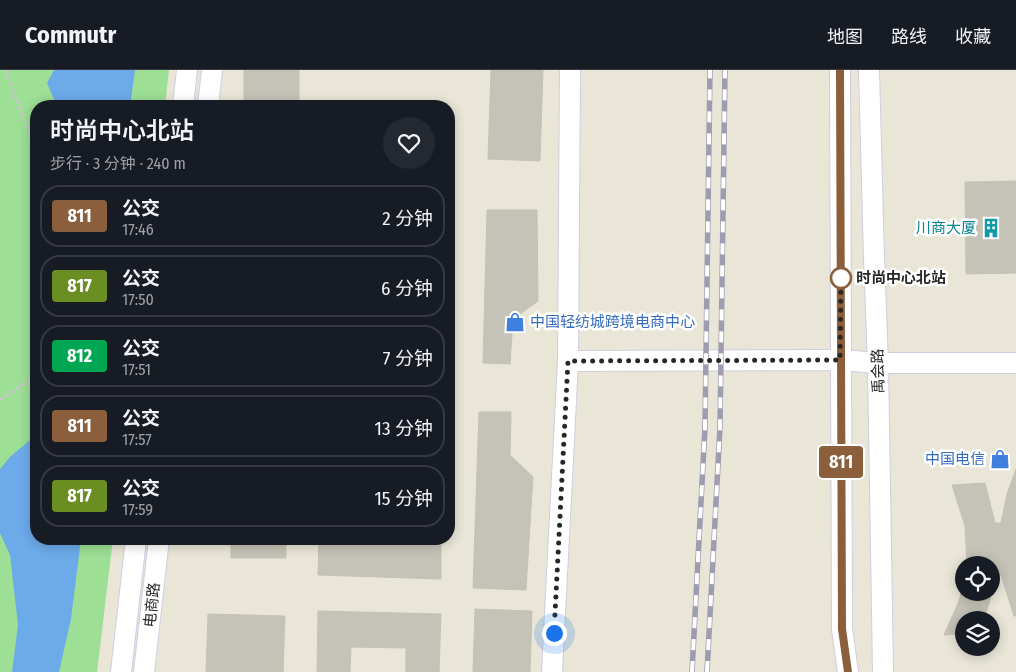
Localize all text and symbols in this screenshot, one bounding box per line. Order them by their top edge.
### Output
text: Commutr [25,21,116,49]
text: 地图 [827,26,863,48]
text: 路线 [891,26,927,48]
text: 收藏 [955,26,991,48]
text: 时尚中心北站 [50,117,194,145]
button: heart [383,117,435,169]
text: 步行 · 3 分钟 · 240 m [50,154,186,173]
text: 公交 [122,197,160,220]
text: 811 [68,205,92,227]
text: 2 分钟 [382,207,433,230]
building icon: 川商大厦 [980,217,1002,239]
place label: 川商大厦 [916,219,976,237]
text: 17:46 [122,220,154,239]
text: 公交 [122,267,160,290]
marker: 时尚中心北站 [830,267,852,289]
place label: 时尚中心北站 [856,269,946,287]
text: 817 [67,275,92,297]
text: 6 分钟 [381,277,433,300]
text: 17:50 [122,290,154,309]
shop icon: 中国轻纺城跨境电商中心 [504,311,526,333]
place label: 中国轻纺城跨境电商中心 [530,313,695,331]
text: 公交 [122,337,160,360]
text: 812 [67,345,92,367]
text: 7 分钟 [383,347,433,370]
street label: 禹会路 [869,348,887,394]
text: 17:51 [122,360,151,379]
text: 公交 [122,407,160,430]
text: 811 [68,415,92,437]
text: 13 分钟 [375,417,433,440]
text: 17:57 [122,430,152,449]
line badge: 811 [812,446,870,478]
shop icon: 中国电信 [989,448,1011,470]
place label: 中国电信 [925,450,985,468]
text: 811 [829,451,853,473]
text: 公交 [122,477,160,500]
text: 817 [67,485,92,507]
text: 15 分钟 [374,487,433,510]
text: 17:59 [122,500,153,519]
map controls [955,556,1000,656]
button: locate [955,556,1000,601]
street label: 电商路 [141,582,163,628]
button: layers [955,611,1000,656]
your location [542,621,567,646]

